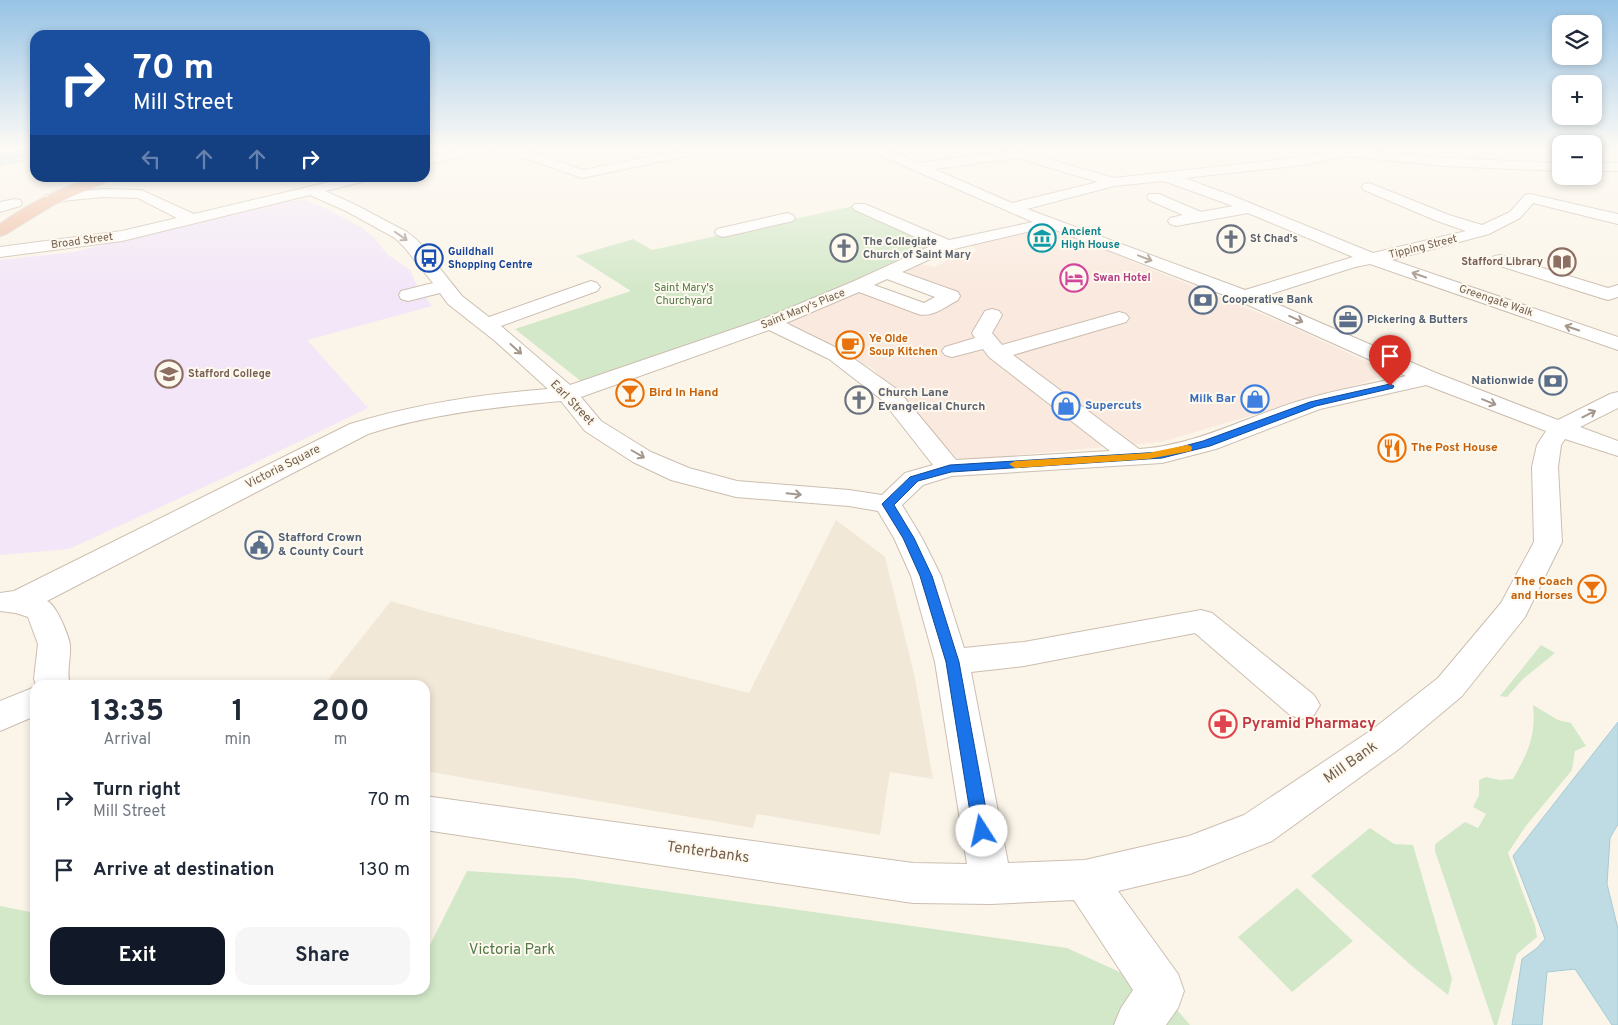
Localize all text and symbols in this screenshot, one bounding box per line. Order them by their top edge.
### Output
map controls [1552,15,1602,185]
button: layers [1552,15,1602,65]
text: 70 m [133,47,214,91]
icon: right [50,50,115,115]
button: + [1552,75,1602,125]
text: Mill Street [133,90,234,117]
button: − [1552,135,1602,185]
icon: left [137,145,165,173]
icon: ahead [190,145,218,173]
icon: ahead [243,145,271,173]
icon: right [296,145,324,173]
museum icon: Ancient High House [1027,223,1057,253]
church icon: St Chad's [1216,224,1246,254]
place label: Ancient High House [1061,225,1120,252]
street label: Broad Street [50,230,114,252]
one-way arrow [393,231,407,241]
place label: St Chad's [1250,232,1298,246]
street label: Tipping Street [1387,232,1459,262]
church icon: The Collegiate Church of Saint Mary [829,233,859,263]
place label: The Collegiate Church of Saint Mary [863,235,971,262]
bus stop icon: Guildhall Shopping Centre [414,243,444,273]
place label: Guildhall Shopping Centre [448,245,533,272]
library icon: Stafford Library [1547,247,1577,277]
one-way arrow [1137,254,1152,263]
place label: Stafford Library [1461,255,1543,269]
hotel icon: Swan Hotel [1059,263,1089,293]
one-way arrow [1411,269,1427,279]
place label: Swan Hotel [1093,271,1151,285]
park label: Saint Mary's Churchyard [654,281,714,308]
street label: Greengate Walk [1457,282,1535,320]
bank icon: Cooperative Bank [1188,285,1218,315]
street label: Saint Mary's Place [759,286,847,332]
place label: Cooperative Bank [1222,293,1313,307]
office icon: Pickering & Butters [1333,305,1363,335]
place label: Pickering & Butters [1367,313,1468,327]
one-way arrow [1288,314,1303,324]
one-way arrow [1565,323,1580,332]
cafe icon: Ye Olde Soup Kitchen [835,330,865,360]
place label: Ye Olde Soup Kitchen [869,332,938,359]
pin [1369,335,1411,386]
icon: arrive [1376,342,1404,370]
one-way arrow [509,343,522,355]
school or university icon: Stafford College [154,359,184,389]
bank icon: Nationwide [1538,366,1568,396]
place label: Stafford College [188,367,271,381]
place label: Nationwide [1471,373,1534,389]
street label: Earl Street [546,377,598,429]
bar icon: Bird In Hand [615,378,645,408]
shop icon: Milk Bar [1240,384,1270,414]
place label: Bird In Hand [649,385,718,401]
church icon: Church Lane Evangelical Church [844,385,874,415]
place label: Church Lane Evangelical Church [878,385,985,415]
shop icon: Supercuts [1051,391,1081,421]
place label: Milk Bar [1190,391,1236,407]
place label: Supercuts [1085,398,1142,414]
one-way arrow [1481,398,1497,407]
one-way arrow [1581,409,1596,418]
restaurant icon: The Post House [1377,433,1407,463]
place label: The Post House [1411,440,1498,456]
street label: Victoria Square [243,441,323,493]
one-way arrow [631,450,645,460]
one-way arrow [786,489,802,499]
public building icon: Stafford Crown & County Court [244,530,274,560]
place label: Stafford Crown & County Court [278,530,364,560]
place label: The Coach and Horses [1511,574,1573,604]
bar icon: The Coach and Horses [1577,574,1607,604]
text: 13:35 [90,694,164,731]
text: 1 [232,694,244,731]
text: 200 [312,694,370,731]
pharmacy icon: Pyramid Pharmacy [1208,709,1238,739]
place label: Pyramid Pharmacy [1242,715,1376,734]
text: Arrival [103,730,151,750]
text: min [225,730,251,750]
text: m [334,730,347,750]
street label: Mill Bank [1320,737,1382,788]
text: Turn right [93,778,181,802]
icon: right [50,786,78,814]
text: 70 m [368,788,410,812]
text: Mill Street [93,802,166,822]
position arrow [955,804,1007,856]
street label: Tenterbanks [665,838,751,868]
icon: arrive [50,856,78,884]
text: Arrive at destination [93,858,274,882]
text: 130 m [359,858,410,882]
button: Exit [50,927,225,985]
button: Share [235,927,410,985]
park label: Victoria Park [469,941,555,960]

